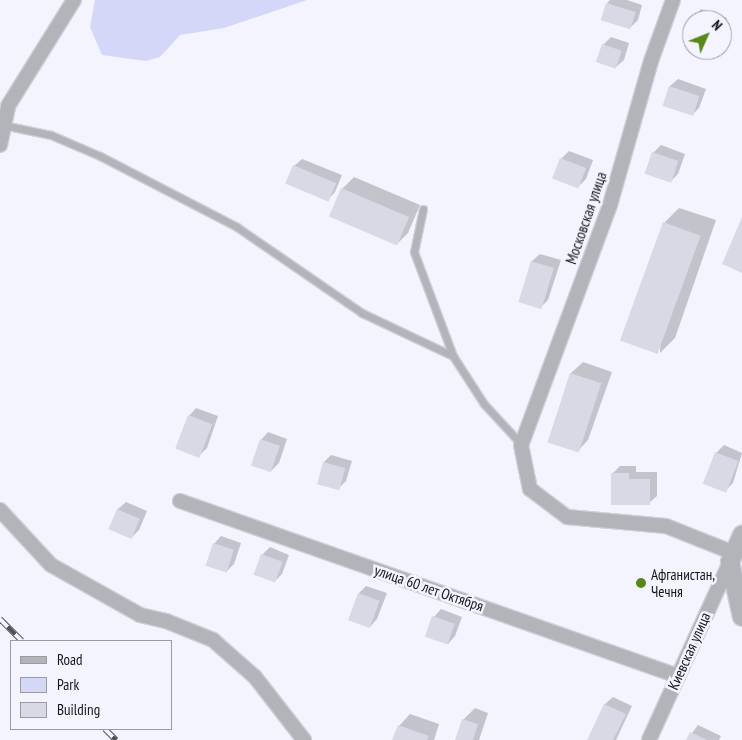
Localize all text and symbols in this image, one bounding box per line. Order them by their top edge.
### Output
north arrow [682,10,732,60]
text: N [708,16,726,34]
street label: Московская улица [562,169,610,267]
street label: улица 60 лет Октября [372,561,486,615]
place label: Афганистан, Чечня [651,565,715,600]
marker: Афганистан, Чечня [635,577,647,589]
street label: Киевская улица [664,609,714,693]
legend [10,640,172,730]
text: Road [57,650,83,669]
text: Park [57,675,79,694]
text: Building [57,700,100,719]

